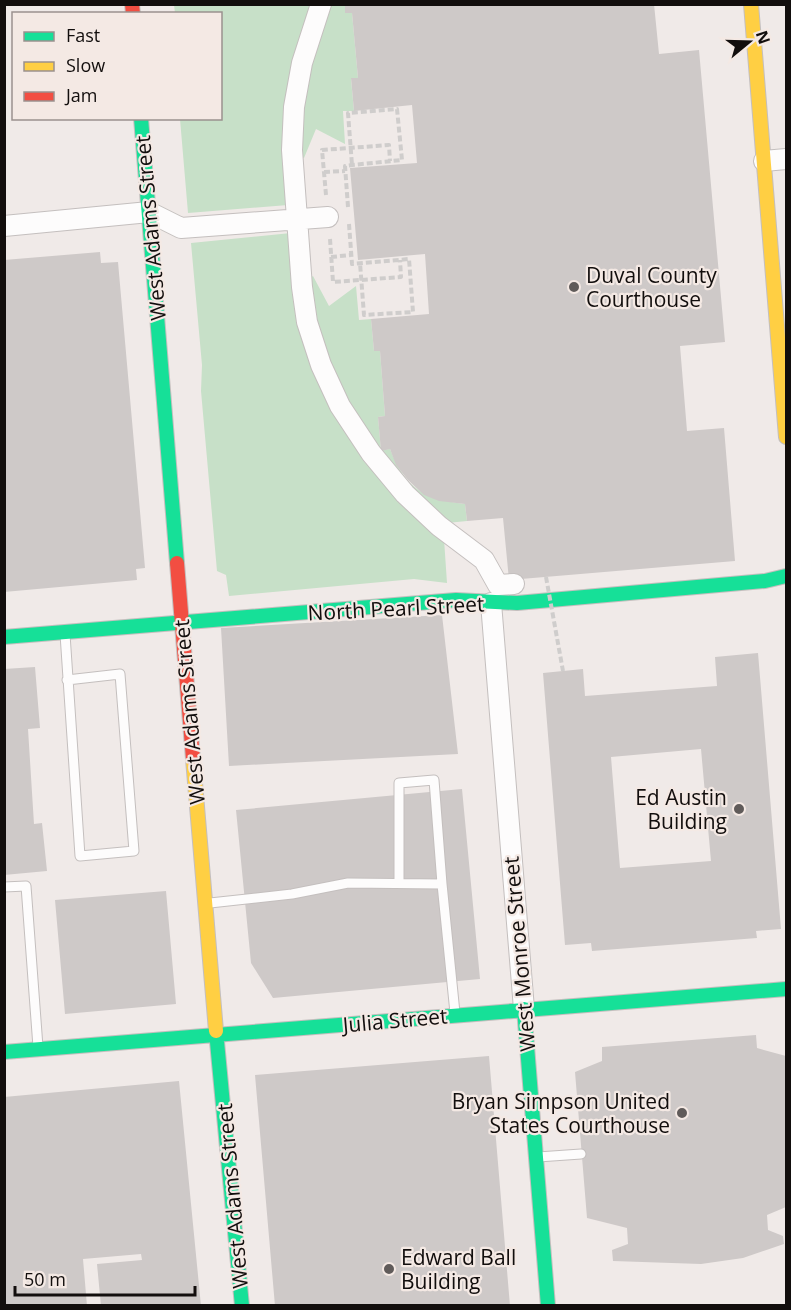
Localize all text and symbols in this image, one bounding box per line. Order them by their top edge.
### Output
legend [12,12,222,120]
north arrow [719,12,779,72]
text: Fast [66,23,100,47]
text: N [751,27,776,47]
text: Slow [66,53,105,77]
text: Jam [64,83,98,107]
street label: West Adams Street [128,134,172,322]
place label: Duval County Courthouse [586,261,717,313]
marker: Duval County Courthouse [567,280,581,294]
street label: North Pearl Street [307,589,485,627]
street label: West Adams Street [167,618,211,806]
place label: Ed Austin Building [635,783,727,835]
marker: Ed Austin Building [732,802,746,816]
street label: West Monroe Street [497,855,541,1053]
street label: Julia Street [340,1001,448,1039]
place label: Bryan Simpson United States Courthouse [452,1087,670,1139]
street label: West Adams Street [210,1102,254,1290]
marker: Bryan Simpson United States Courthouse [675,1106,689,1120]
place label: Edward Ball Building [401,1243,516,1295]
scale bar [15,1259,195,1297]
marker: Edward Ball Building [382,1262,396,1276]
text: 50 m [24,1267,66,1291]

